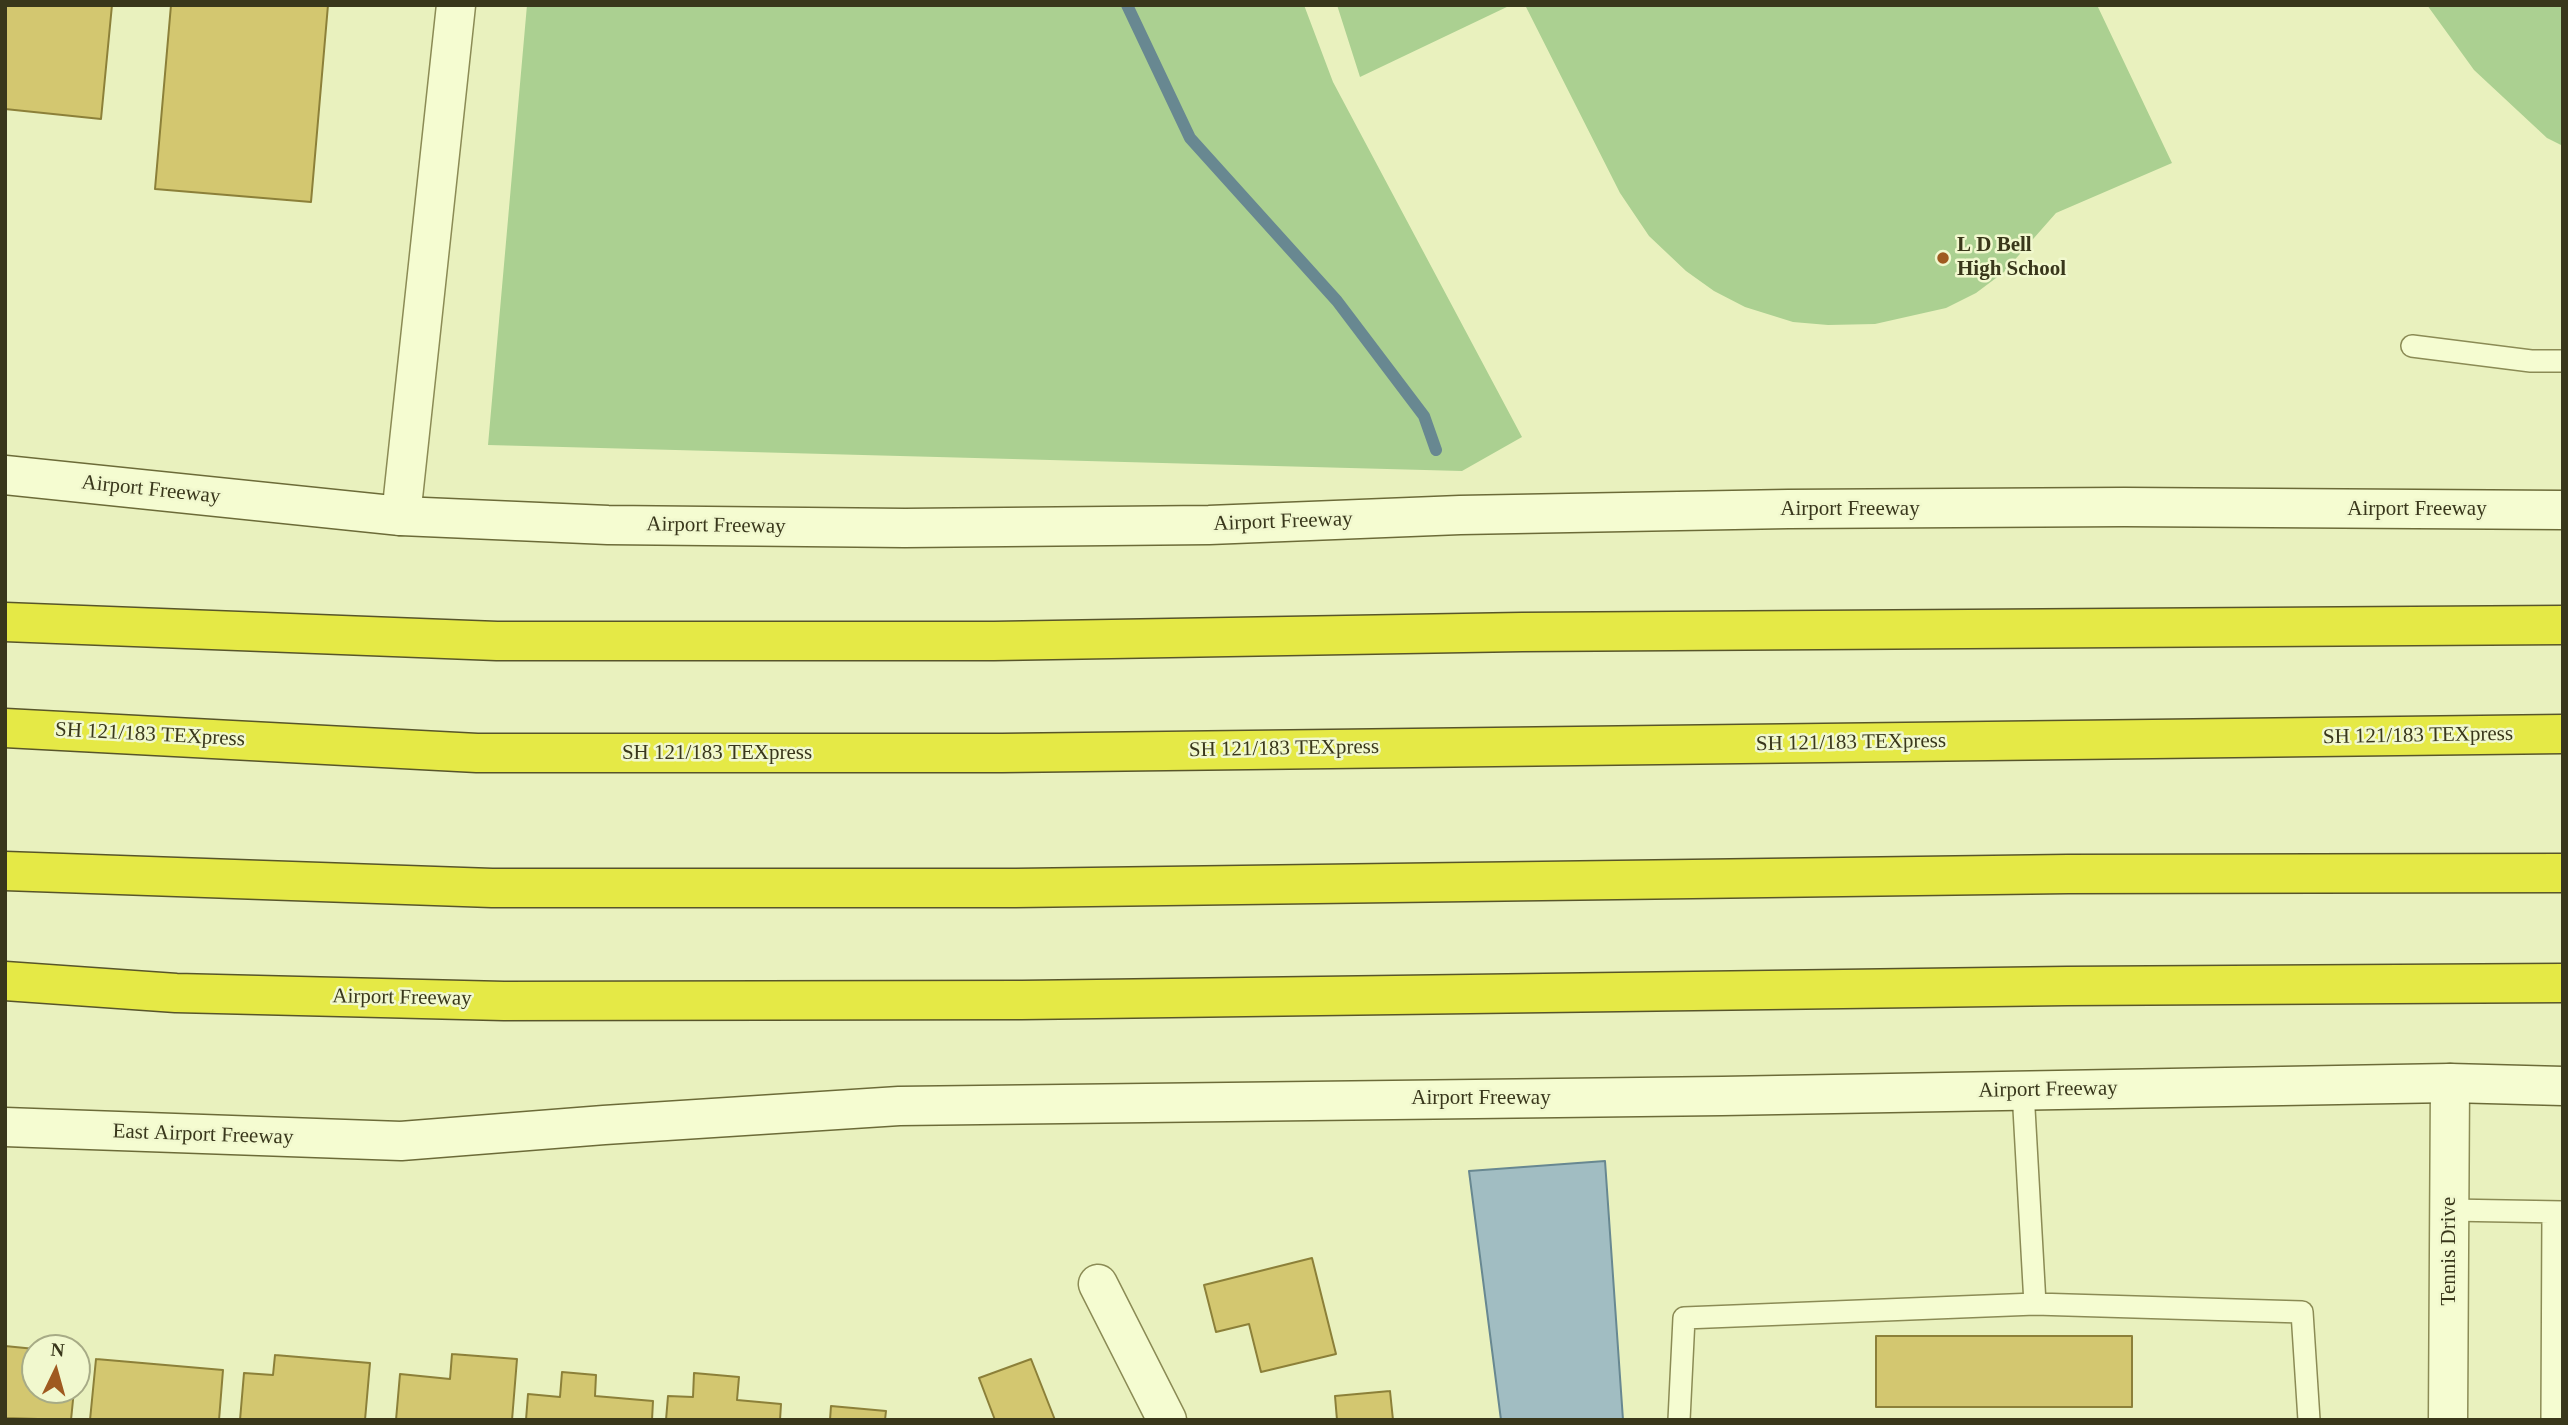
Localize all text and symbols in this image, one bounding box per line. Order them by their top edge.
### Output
place label: L D Bell High School [1957,233,2066,283]
marker: L D Bell High School [1935,250,1951,266]
street label: Airport Freeway [80,470,222,510]
street label: Airport Freeway [1780,496,1920,522]
street label: Airport Freeway [2347,496,2487,522]
street label: Airport Freeway [1213,507,1353,537]
street label: Airport Freeway [646,512,786,540]
street label: SH 121/183 TEXpress [54,717,246,753]
street label: SH 121/183 TEXpress [2323,722,2513,750]
street label: SH 121/183 TEXpress [1756,729,1946,757]
street label: SH 121/183 TEXpress [1189,735,1379,763]
street label: SH 121/183 TEXpress [622,740,812,766]
street label: Airport Freeway [332,984,472,1012]
street label: Airport Freeway [1978,1076,2118,1104]
street label: Airport Freeway [1411,1085,1551,1111]
street label: East Airport Freeway [112,1119,294,1151]
street label: Tennis Drive [2436,1197,2462,1305]
north arrow [21,1334,91,1404]
text: N [50,1339,65,1361]

